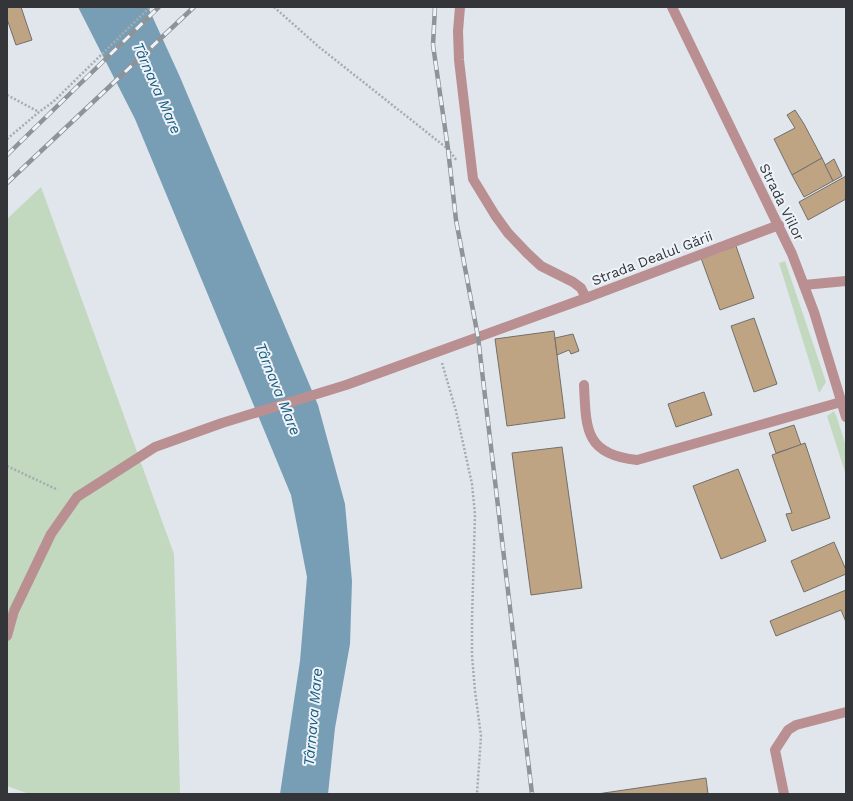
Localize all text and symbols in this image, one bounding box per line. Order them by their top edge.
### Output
water label: Târnava Mare [129,39,185,137]
street label: Strada Viilor [756,161,808,243]
street label: Strada Dealul Gării [589,228,715,288]
water label: Târnava Mare [251,340,305,438]
water label: Târnava Mare [300,667,326,767]

